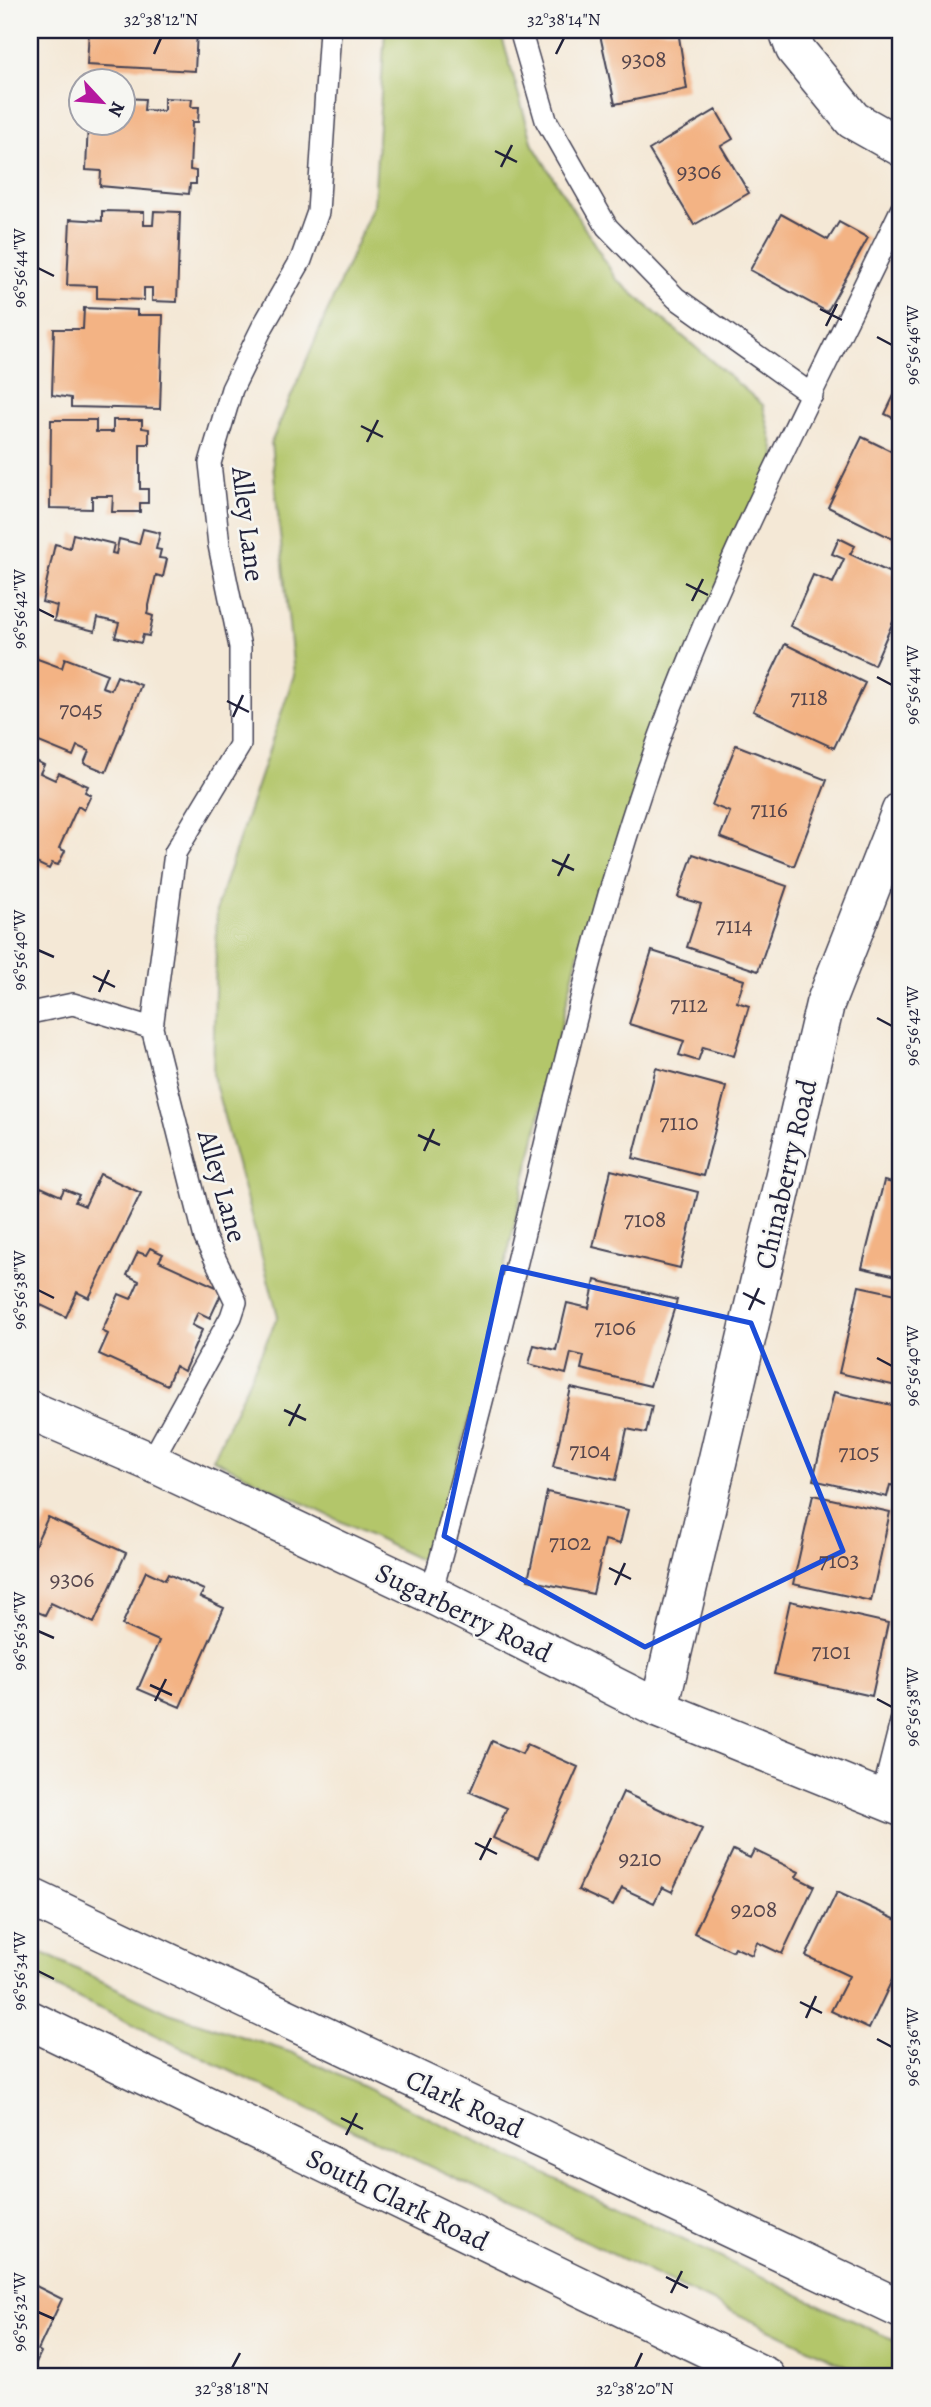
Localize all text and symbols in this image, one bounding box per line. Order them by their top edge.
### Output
text: 32°38'12"N [124,7,198,31]
text: 32°38'14"N [527,7,601,31]
house number: 9308 [621,43,667,75]
north arrow [66,66,136,136]
text: N [102,97,131,121]
house number: 9306 [677,155,721,187]
text: 96°56'44"W [7,228,31,308]
text: 96°56'46"W [900,305,924,385]
street label: Alley Lane [222,464,274,584]
text: 96°56'42"W [7,569,31,649]
text: 96°56'44"W [900,645,924,725]
house number: 7118 [790,681,828,713]
house number: 7045 [59,693,103,725]
house number: 7116 [750,793,788,825]
text: 96°56'40"W [7,909,31,991]
house number: 7114 [715,909,753,941]
text: 96°56'42"W [900,986,924,1066]
house number: 7112 [670,988,708,1020]
street label: Chinaberry Road [746,1075,826,1273]
house number: 7110 [659,1106,699,1138]
street label: Alley Lane [188,1125,256,1247]
house number: 7108 [624,1203,666,1235]
text: 96°56'38"W [7,1250,31,1330]
house number: 7106 [594,1311,636,1343]
text: 96°56'40"W [900,1325,924,1407]
house number: 7104 [569,1434,611,1466]
house number: 7105 [838,1436,880,1468]
house number: 7102 [549,1526,591,1558]
house number: 7103 [818,1544,860,1576]
street label: Sugarberry Road [369,1554,559,1673]
house number: 9306 [50,1563,94,1595]
text: 96°56'36"W [7,1591,31,1671]
house number: 7101 [811,1635,851,1667]
text: 96°56'38"W [900,1667,924,1747]
house number: 9210 [618,1842,662,1874]
house number: 9208 [731,1893,777,1925]
text: 96°56'34"W [7,1931,31,2010]
text: 96°56'36"W [900,2007,924,2087]
street label: Clark Road [399,2060,531,2148]
street label: South Clark Road [300,2139,496,2261]
text: 96°56'32"W [7,2272,31,2352]
text: 32°38'18"N [195,2376,269,2400]
text: 32°38'20"N [596,2376,674,2400]

